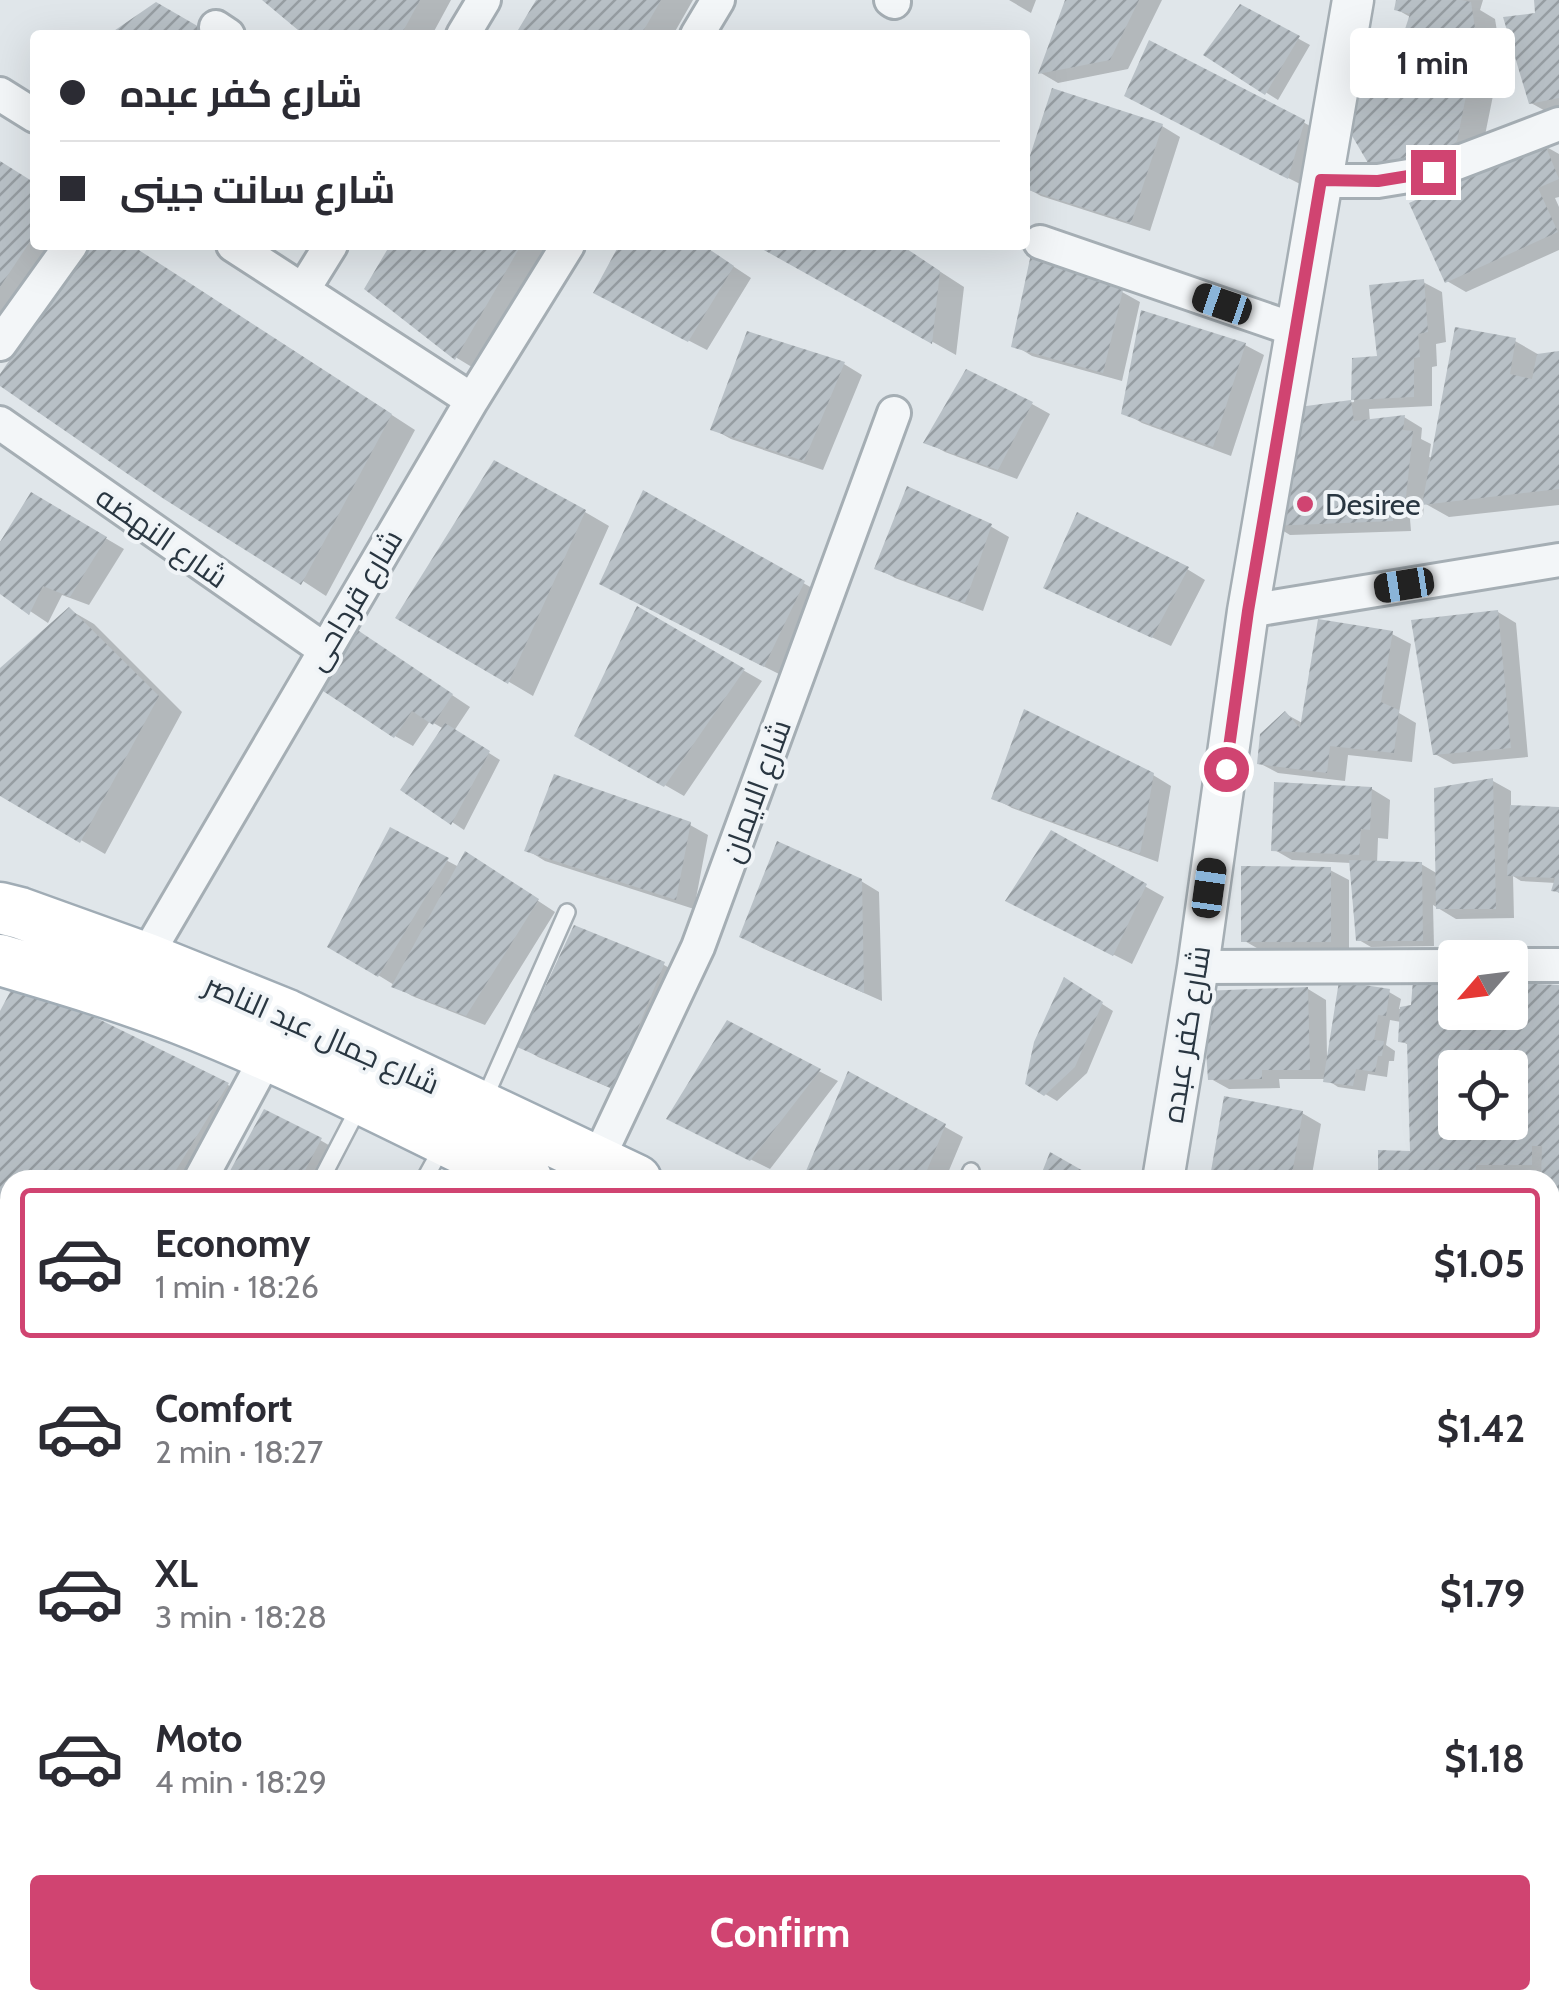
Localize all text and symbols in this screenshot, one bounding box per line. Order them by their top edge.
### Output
callout: 1 min [1350,27,1516,97]
text: 1 min [1396,43,1469,82]
text: شارع كفر عبده [120,70,362,117]
route end [1411,150,1456,195]
text: شارع سانت جينى [120,166,395,213]
car [1189,280,1255,328]
street label: شارع النهضه [88,478,235,598]
place label: Desiree [1325,486,1421,523]
marker: Desiree [1294,493,1316,515]
street label: شارع قرداحى [298,523,412,678]
car [1372,565,1436,605]
street label: شارع الايمان [713,715,801,868]
route start [1204,747,1249,792]
car [1190,856,1228,920]
north arrow [1438,940,1528,1030]
map controls [1438,940,1528,1140]
street label: شارع كفر عبده [1154,943,1220,1125]
street label: شارع جمال عبد الناصر [196,965,445,1104]
button: locate [1438,1050,1528,1140]
icon: car [35,1218,125,1308]
text: Economy [155,1220,310,1267]
text: $1.05 [1434,1240,1525,1287]
text: 1 min · 18:26 [155,1267,319,1306]
icon: car [35,1383,125,1473]
text: Comfort [155,1385,292,1432]
text: $1.42 [1437,1405,1525,1452]
text: 2 min · 18:27 [155,1432,323,1471]
icon: car [35,1548,125,1638]
text: XL [155,1550,198,1597]
text: $1.79 [1440,1570,1525,1617]
text: 3 min · 18:28 [155,1597,327,1636]
icon: car [35,1713,125,1803]
text: Moto [155,1715,242,1762]
text: $1.18 [1444,1735,1525,1782]
text: 4 min · 18:29 [155,1762,327,1801]
button: Confirm [30,1875,1530,1990]

